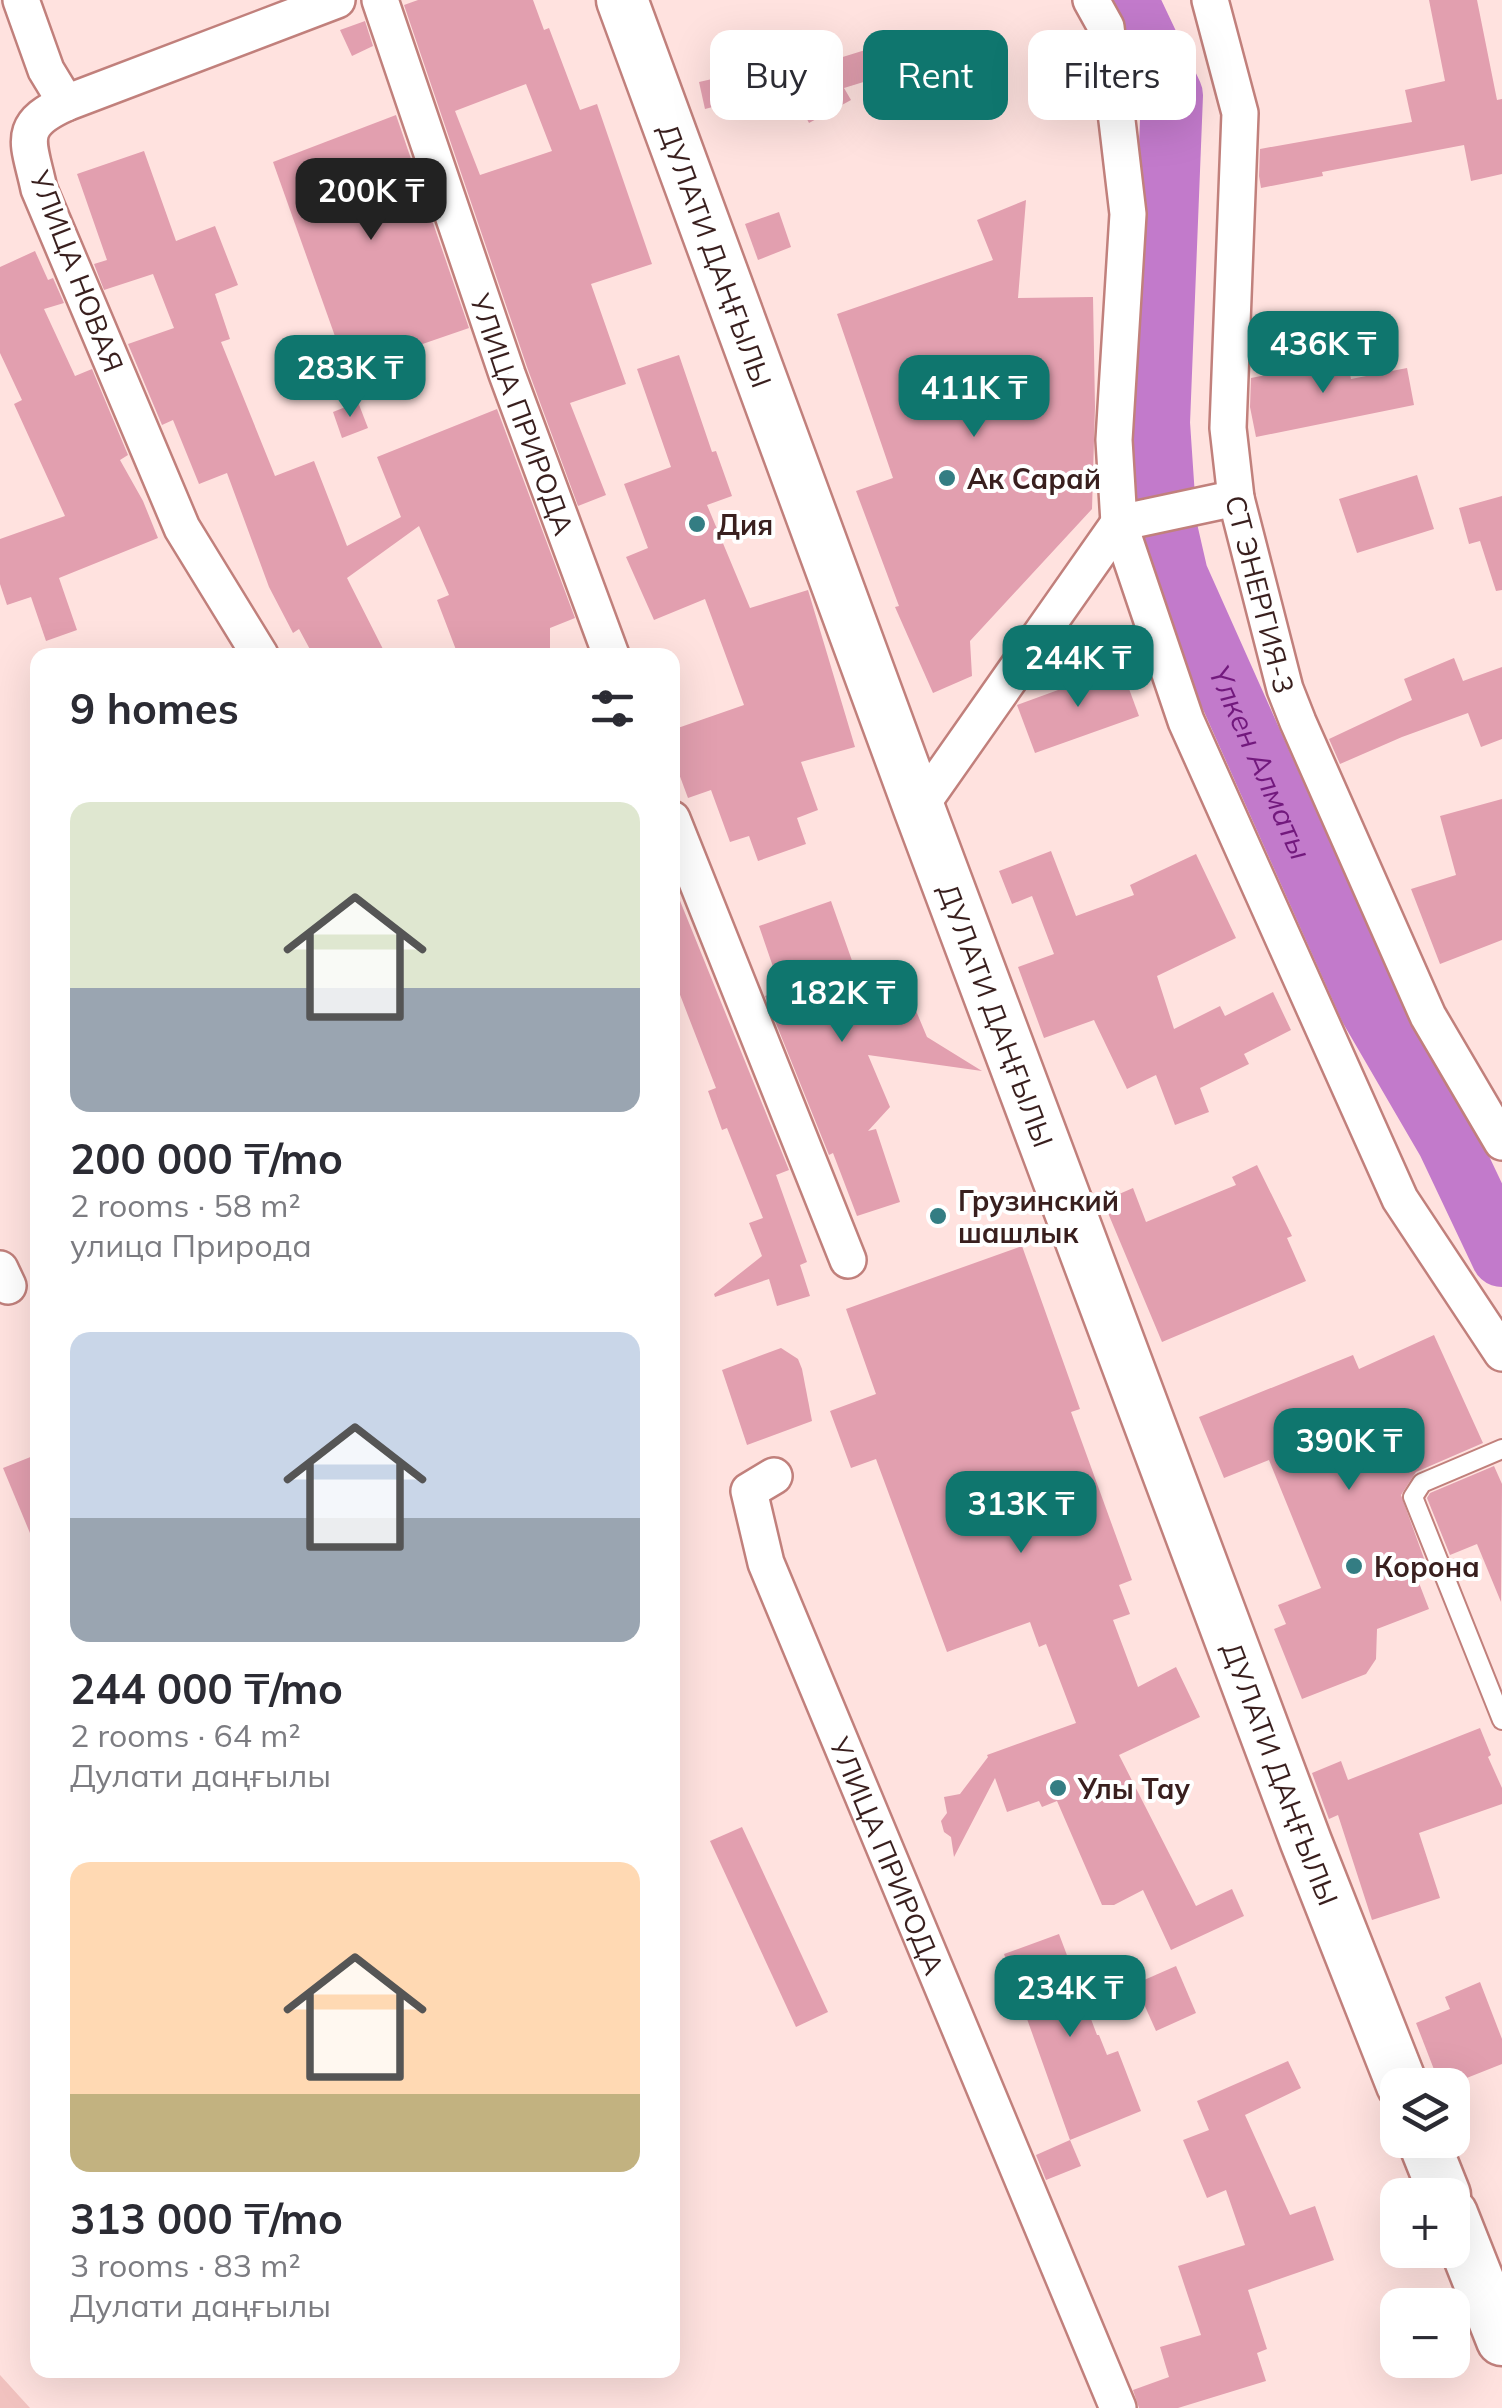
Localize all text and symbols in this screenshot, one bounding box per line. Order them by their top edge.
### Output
chip: Buy [710,30,843,120]
chip: Rent [863,30,1008,120]
chip: Filters [1028,30,1196,120]
street label: ДУЛАТИ ДАҢҒЫЛЫ [651,119,780,392]
pin: 200K ₸ [290,158,452,243]
street label: УЛИЦА НОВАЯ [22,164,131,377]
text: 200K ₸ [318,170,424,210]
street label: УЛИЦА ПРИРОДА [463,288,583,540]
pin: 436K ₸ [1242,311,1404,396]
text: 436K ₸ [1270,323,1376,363]
pin: 283K ₸ [269,335,431,420]
text: 283K ₸ [297,347,403,387]
pin: 411K ₸ [893,355,1055,440]
text: 411K ₸ [921,367,1027,407]
place label: Ак Сарай [967,461,1101,496]
marker: Ак Сарай [936,467,958,489]
street label: СТ ЭНЕРГИЯ-3 [1219,492,1303,697]
place label: Дия [717,507,773,542]
marker: Дия [686,513,708,535]
pin: 244K ₸ [997,625,1159,710]
text: 244K ₸ [1025,637,1131,677]
water label: Үлкен Алматы [1201,659,1320,865]
icon: filters [585,681,640,736]
text: 9 homes [70,682,239,735]
icon: home [265,867,445,1047]
street label: ДУЛАТИ ДАҢҒЫЛЫ [931,879,1062,1152]
pin: 182K ₸ [761,960,923,1045]
text: 182K ₸ [789,972,895,1012]
text: 200 000 ₸/mo [70,1132,343,1185]
place label: Грузинский шашлык [958,1183,1119,1250]
text: 2 rooms · 58 m² [70,1185,301,1225]
marker: Грузинский шашлык [927,1205,949,1227]
text: улица Природа [70,1225,312,1265]
icon: home [265,1397,445,1577]
pin: 390K ₸ [1268,1408,1430,1493]
text: 390K ₸ [1296,1420,1402,1460]
pin: 313K ₸ [940,1471,1102,1556]
text: 313K ₸ [968,1483,1074,1523]
place label: Корона [1374,1549,1480,1584]
marker: Корона [1343,1555,1365,1577]
street label: ДУЛАТИ ДАҢҒЫЛЫ [1215,1637,1347,1910]
text: 244 000 ₸/mo [70,1662,343,1715]
text: 2 rooms · 64 m² [70,1715,301,1755]
street label: УЛИЦА ПРИРОДА [822,1731,953,1980]
text: Дулати даңғылы [70,1755,331,1795]
place label: Улы Тау [1077,1771,1190,1806]
marker: Улы Тау [1047,1777,1069,1799]
icon: home [265,1927,445,2107]
pin: 234K ₸ [989,1955,1151,2040]
text: 234K ₸ [1017,1967,1123,2007]
map controls [1380,2068,1470,2378]
button: layers [1380,2068,1470,2158]
button: + [1380,2178,1470,2268]
text: 313 000 ₸/mo [70,2192,343,2245]
text: 3 rooms · 83 m² [70,2245,301,2285]
text: Дулати даңғылы [70,2285,331,2325]
button: − [1380,2288,1470,2378]

